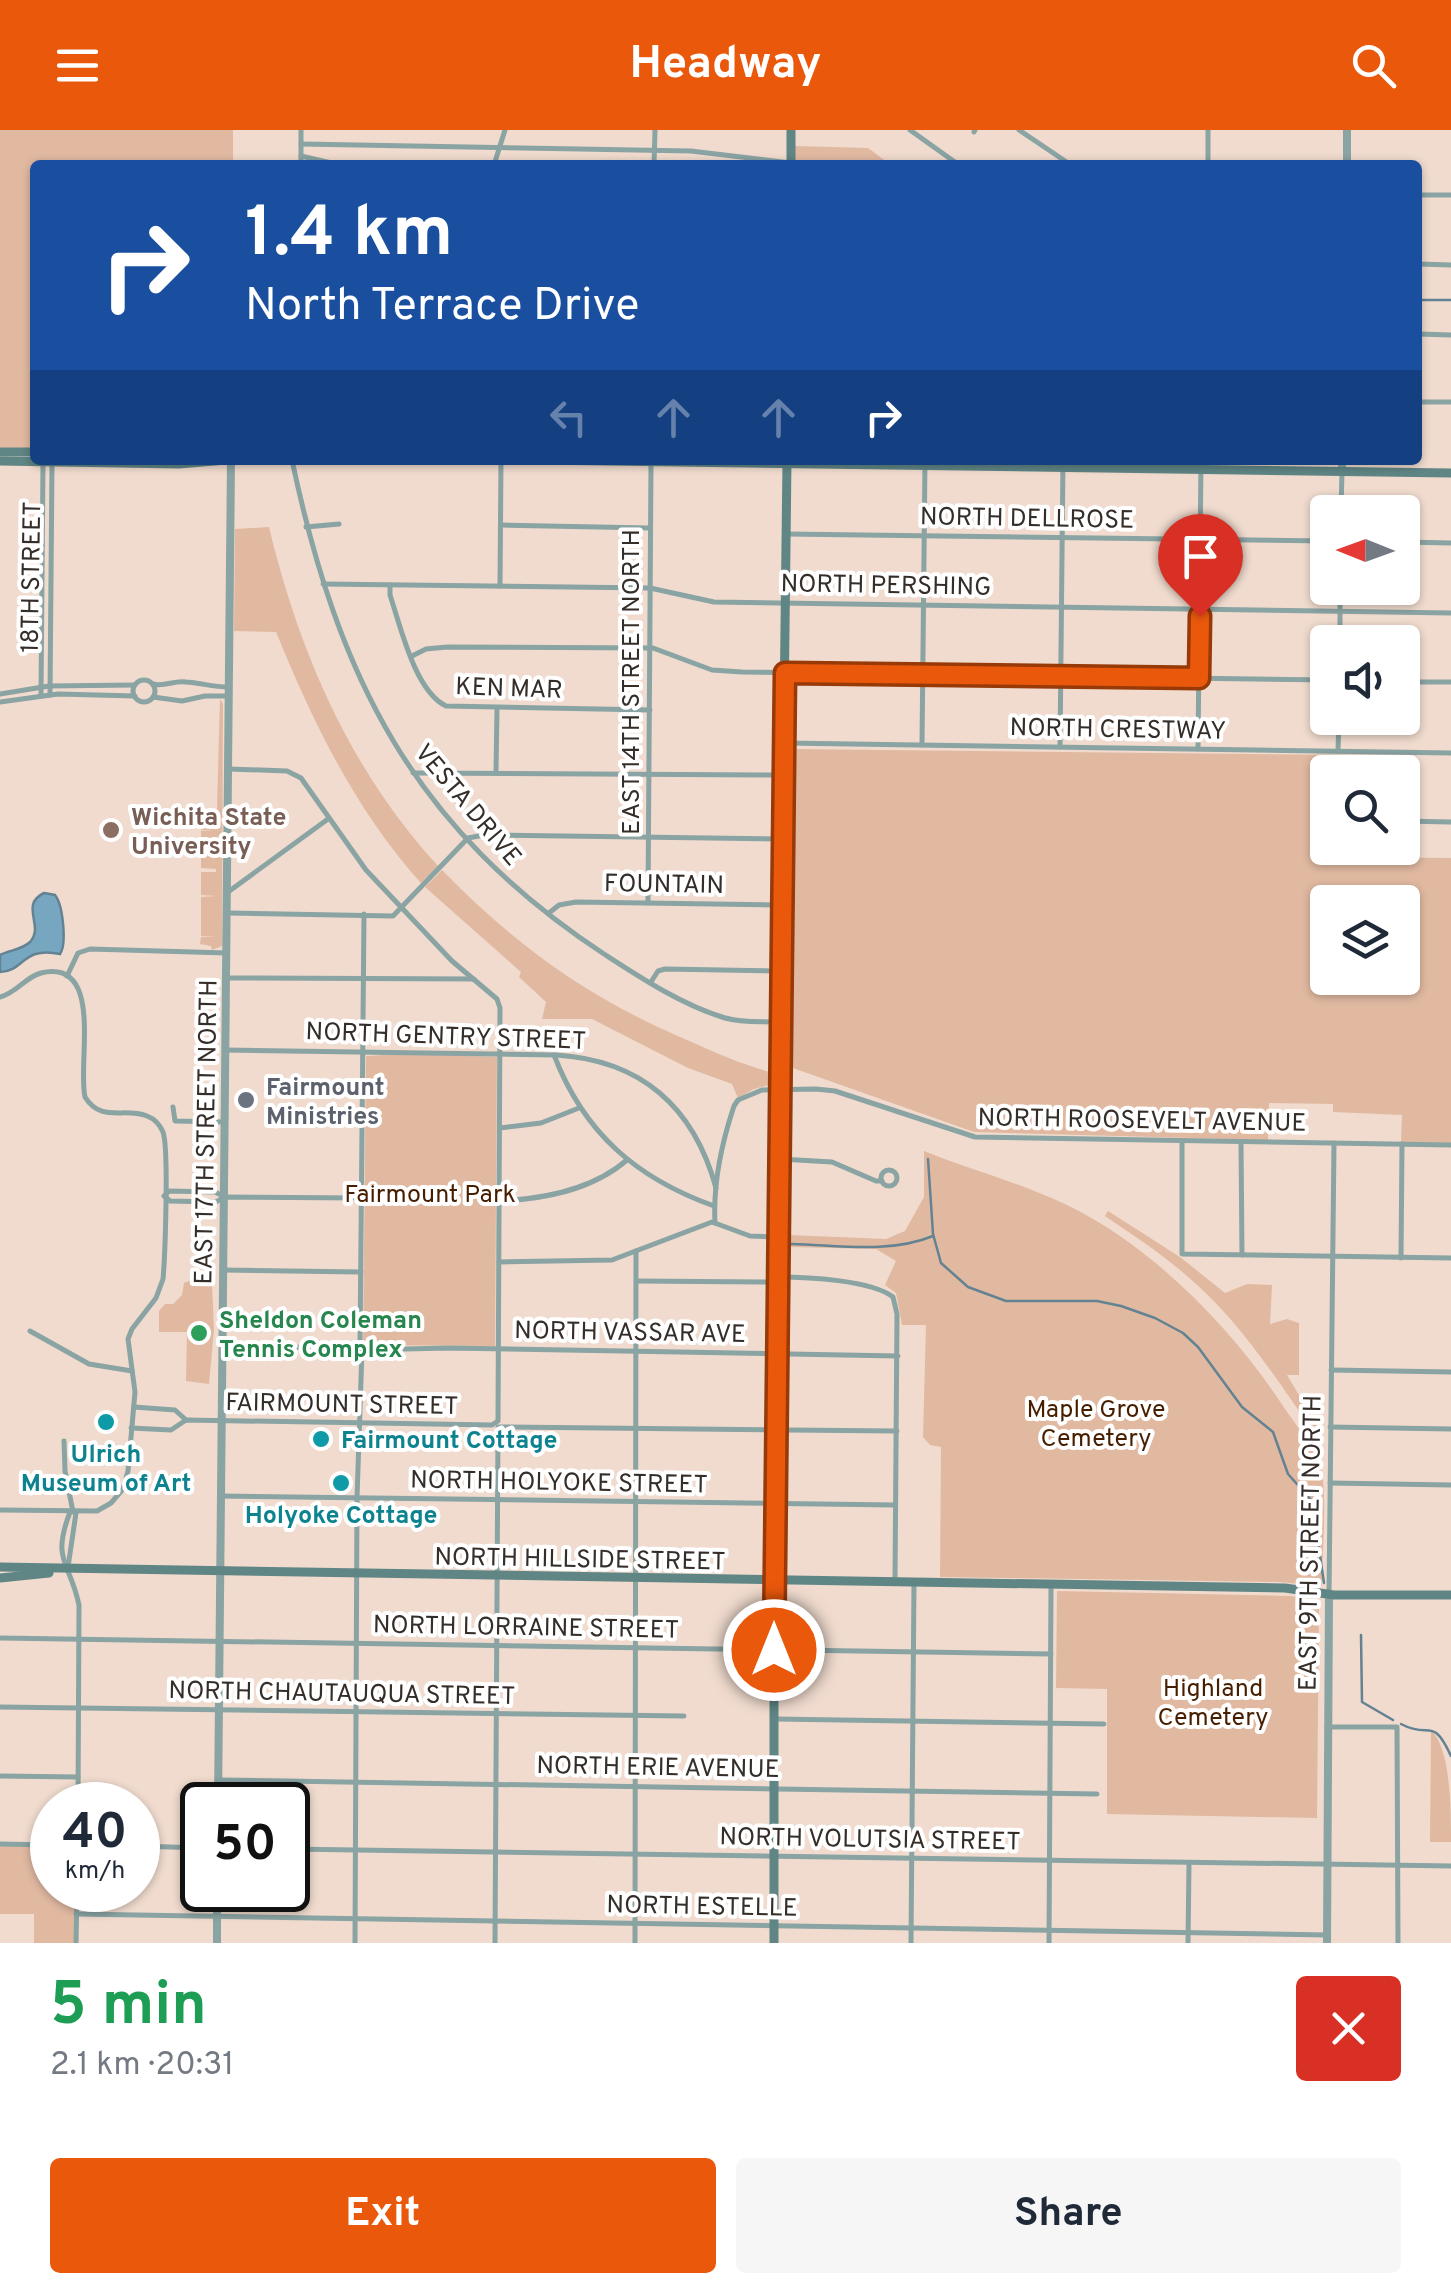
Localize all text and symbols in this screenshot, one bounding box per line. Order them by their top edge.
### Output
text: Headway [629,37,822,94]
icon: menu [50,38,105,93]
icon: search [1346,38,1401,93]
text: 1.4 km [245,192,453,281]
icon: right [80,200,210,330]
text: North Terrace Drive [245,279,640,336]
icon: left [541,390,596,445]
icon: ahead [646,390,701,445]
icon: ahead [751,390,806,445]
icon: right [856,390,911,445]
north arrow [1310,495,1420,605]
map controls [1310,495,1420,995]
street label: 18TH STREET [16,501,50,653]
street label: NORTH DELLROSE [920,502,1134,538]
pin [1158,514,1243,617]
street label: EAST 14TH STREET NORTH [617,529,649,835]
icon: arrive [1173,529,1228,584]
street label: NORTH PERSHING [780,569,992,605]
button: sound [1310,625,1420,735]
street label: KEN MAR [455,672,563,708]
street label: NORTH CRESTWAY [1009,713,1226,749]
street label: VESTA DRIVE [406,738,527,874]
button: search [1310,755,1420,865]
place label: Wichita State University [131,803,286,864]
marker: Wichita State University [100,819,122,841]
street label: FOUNTAIN [604,869,724,903]
button: layers [1310,885,1420,995]
street label: EAST 17TH STREET NORTH [189,979,227,1285]
street label: NORTH GENTRY STREET [305,1017,587,1059]
place label: Fairmount Ministries [266,1073,385,1134]
marker: Fairmount Ministries [235,1089,257,1111]
street label: NORTH ROOSEVELT AVENUE [977,1103,1307,1141]
park label: Fairmount Park [344,1180,516,1212]
place label: Sheldon Coleman Tennis Complex [219,1306,422,1367]
street label: NORTH VASSAR AVE [514,1316,746,1352]
marker: Sheldon Coleman Tennis Complex [188,1322,210,1344]
street label: FAIRMOUNT STREET [225,1388,459,1424]
park label: Maple Grove Cemetery [1026,1395,1166,1456]
street label: EAST 9TH STREET NORTH [1293,1395,1331,1691]
marker: Ulrich Museum of Art [95,1411,117,1433]
place label: Fairmount Cottage [341,1426,557,1458]
marker: Fairmount Cottage [310,1428,332,1450]
place label: Ulrich Museum of Art [21,1440,191,1501]
street label: NORTH HOLYOKE STREET [410,1465,708,1503]
marker: Holyoke Cottage [330,1472,352,1494]
place label: Holyoke Cottage [245,1501,437,1533]
street label: NORTH HILLSIDE STREET [434,1542,726,1580]
position arrow [722,1598,826,1702]
street label: NORTH LORRAINE STREET [373,1610,679,1648]
park label: Highland Cemetery [1158,1674,1268,1735]
street label: NORTH CHAUTAUQUA STREET [168,1676,516,1714]
street label: NORTH ERIE AVENUE [536,1751,780,1787]
speed limit sign: 50 [180,1782,310,1912]
text: 40 [62,1803,128,1866]
street label: NORTH VOLUTSIA STREET [719,1822,1021,1860]
text: km/h [65,1856,125,1888]
street label: NORTH ESTELLE [606,1890,798,1926]
text: 5 min [50,1970,207,2046]
button: close [1296,1976,1401,2081]
text: 2.1 km · 20:31 [50,2046,234,2086]
button: Exit [50,2158,716,2273]
button: Share [736,2158,1401,2273]

